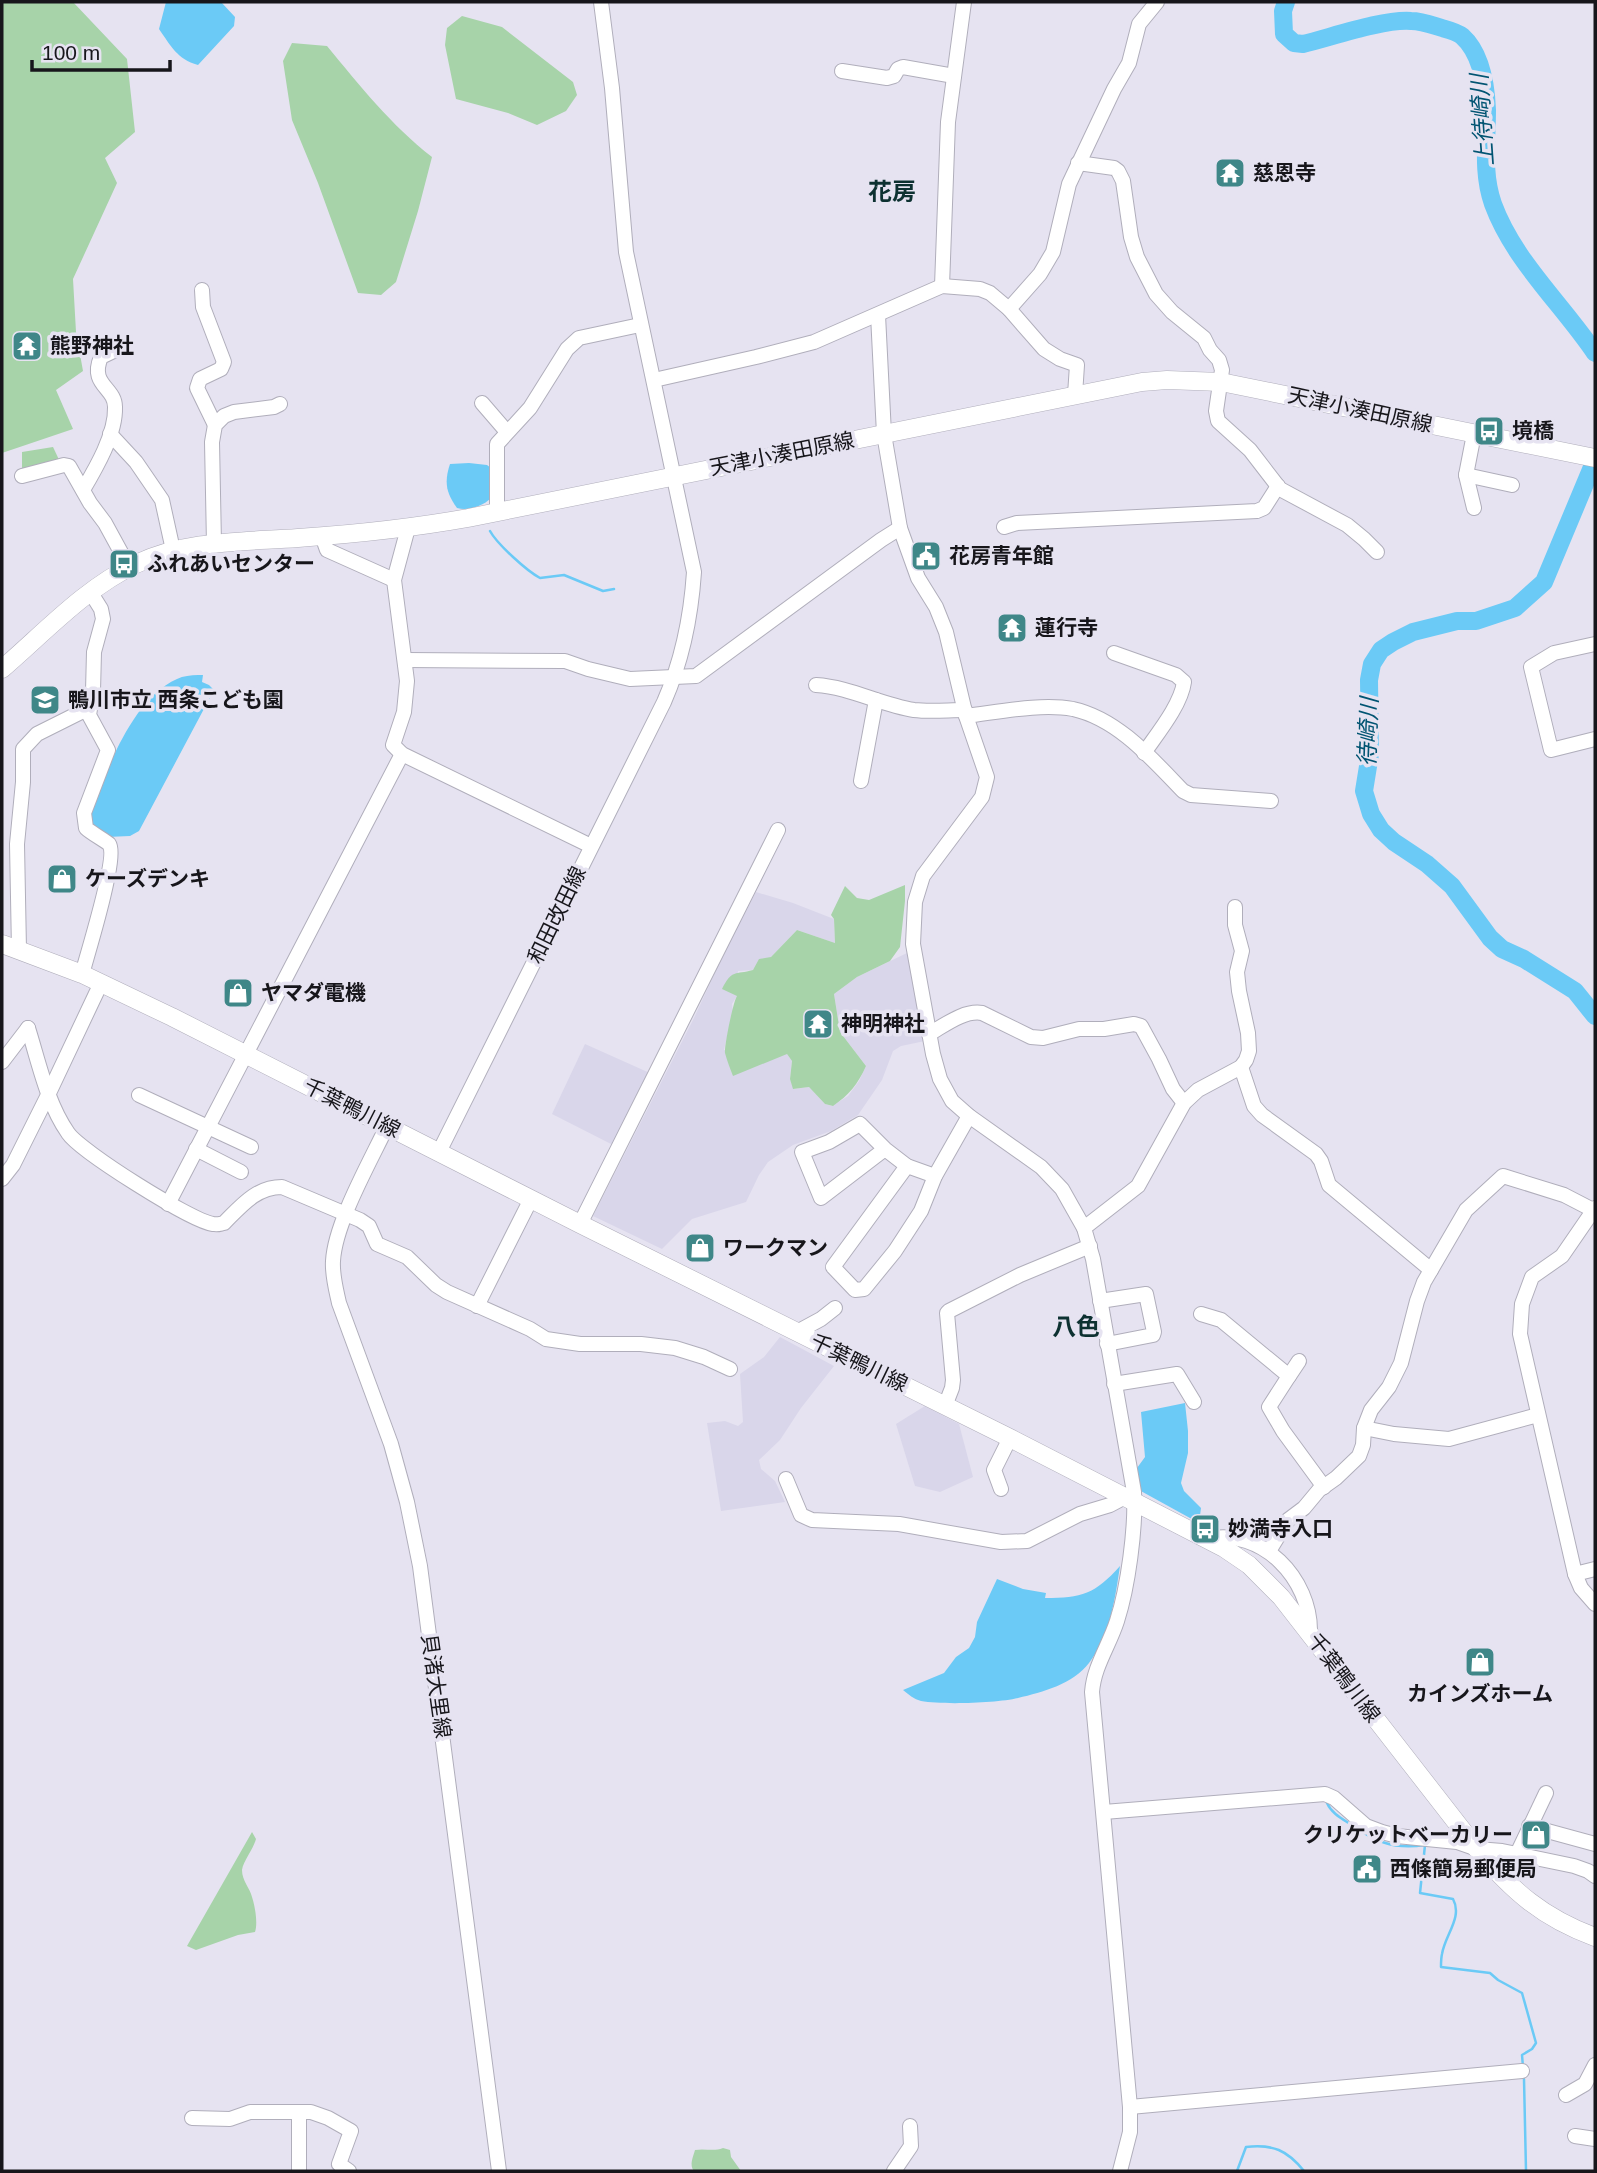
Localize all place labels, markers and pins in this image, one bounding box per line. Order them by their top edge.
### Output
temple icon: 慈恩寺 [1213,156,1247,190]
place label: 慈恩寺 [1253,161,1316,184]
temple icon: 熊野神社 [10,329,44,363]
place label: 熊野神社 [50,334,134,357]
bus stop icon: 境橋 [1472,414,1506,448]
place label: 境橋 [1512,419,1554,442]
public building icon: 花房青年館 [909,539,943,573]
place label: 花房青年館 [949,544,1054,567]
bus stop icon: ふれあいセンター [107,547,141,581]
place label: ふれあいセンター [147,552,315,575]
temple icon: 蓮行寺 [995,611,1029,645]
place label: 蓮行寺 [1035,616,1098,639]
school or university icon: 鴨川市立 西条こども園 [28,683,62,717]
place label: 鴨川市立 西条こども園 [68,688,284,711]
shop icon: ケーズデンキ [45,862,79,896]
place label: ケーズデンキ [85,867,210,890]
shop icon: ヤマダ電機 [221,976,255,1010]
place label: ヤマダ電機 [261,981,366,1004]
temple icon: 神明神社 [801,1007,835,1041]
place label: 神明神社 [841,1012,925,1035]
shop icon: ワークマン [683,1231,717,1265]
place label: ワークマン [723,1236,828,1259]
bus stop icon: 妙満寺入口 [1188,1512,1222,1546]
place label: 妙満寺入口 [1228,1517,1333,1540]
shop icon: カインズホーム [1463,1645,1497,1679]
place label: カインズホーム [1407,1682,1553,1705]
shop icon: クリケットベーカリー [1519,1818,1553,1852]
place label: クリケットベーカリー [1303,1823,1513,1846]
public building icon: 西條簡易郵便局 [1350,1852,1384,1886]
place label: 西條簡易郵便局 [1390,1857,1537,1880]

